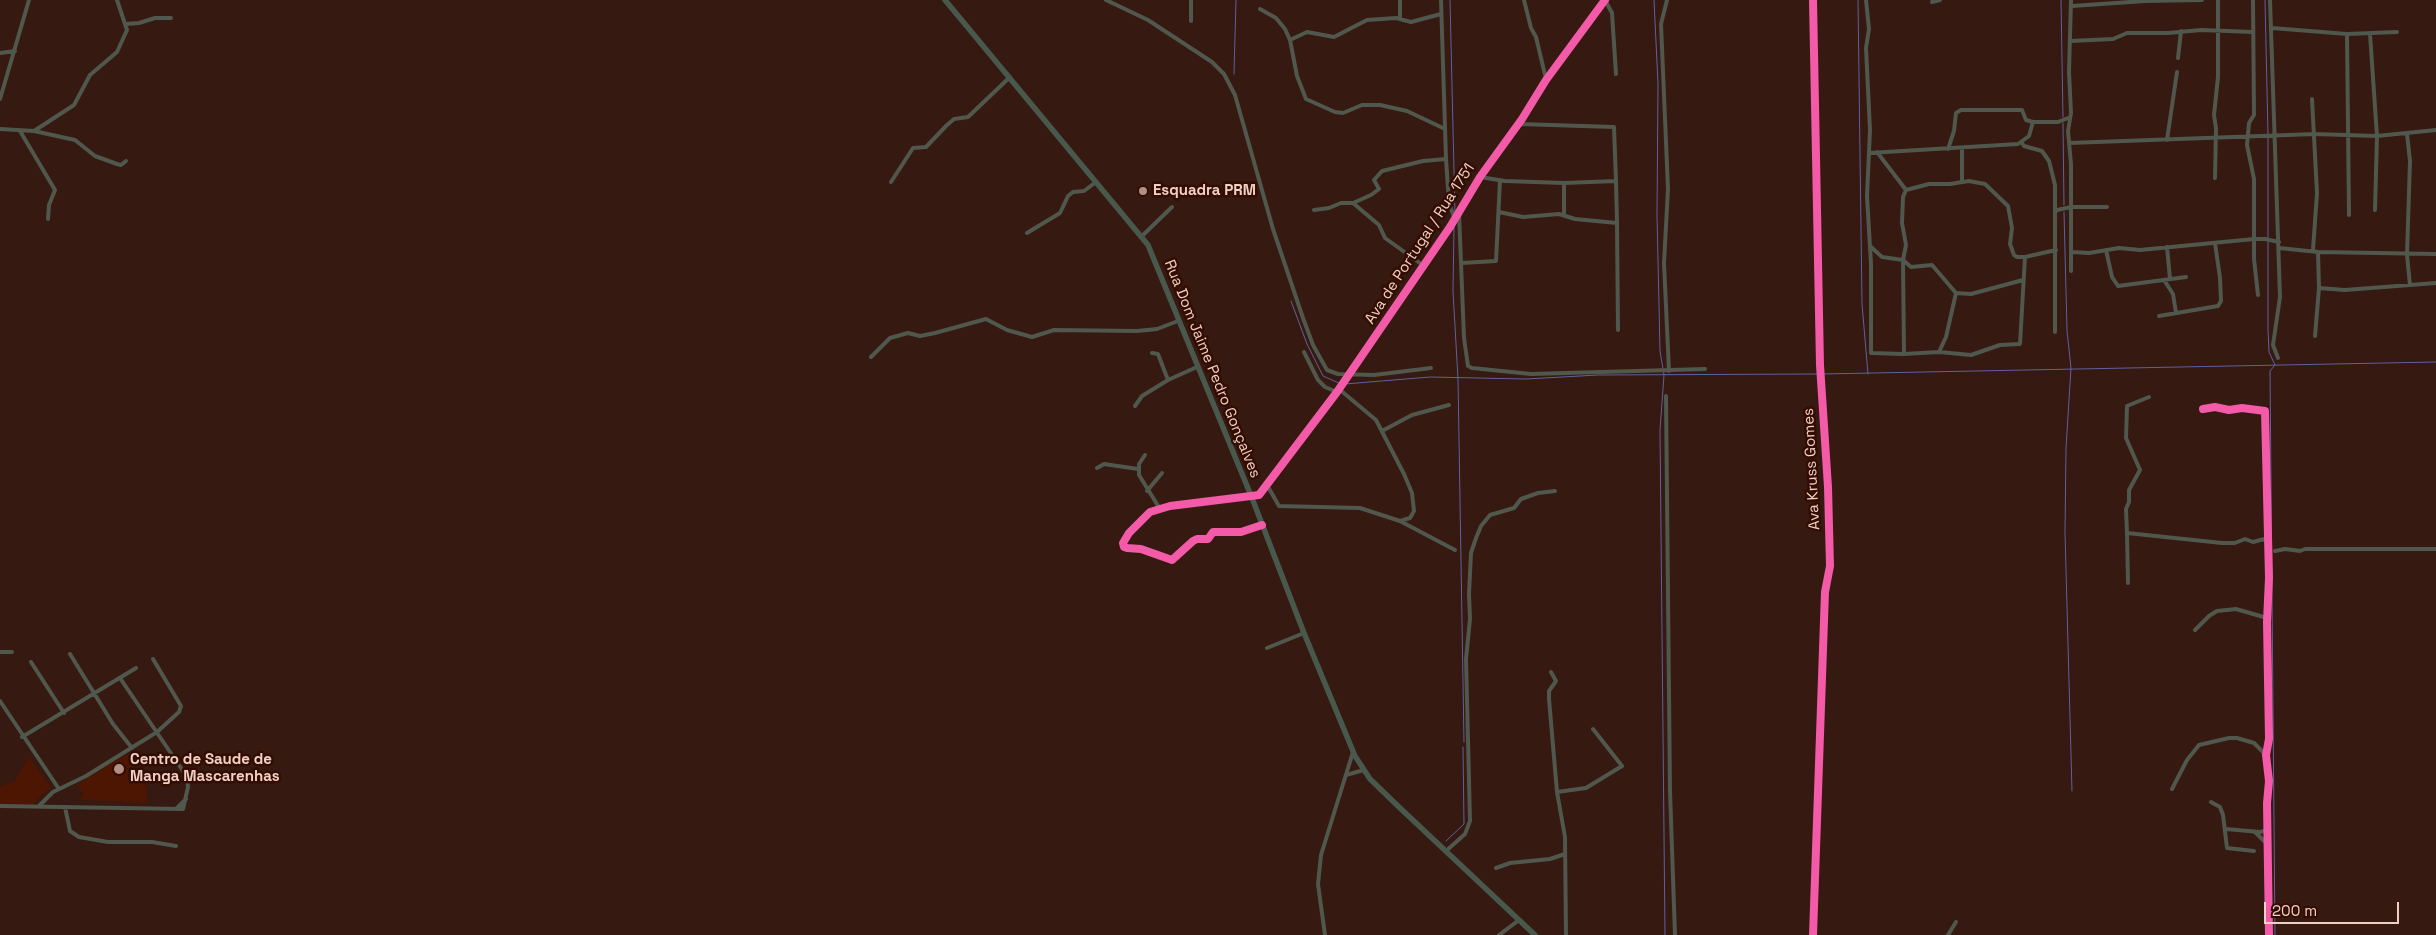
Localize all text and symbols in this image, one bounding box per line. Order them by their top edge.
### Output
street label: Ava de Portugal / Rua 1751 [1361,160,1479,328]
place label: Esquadra PRM [1153,182,1256,200]
marker: Esquadra PRM [1137,185,1149,197]
street label: Rua Dom Jaime Pedro Gonçalves [1160,257,1264,481]
street label: Ava Kruss Gomes [1800,408,1824,530]
place label: Centro de Saude de Manga Mascarenhas [130,751,280,786]
marker: Centro de Saude de Manga Mascarenhas [112,762,126,776]
scale bar [2266,892,2401,924]
text: 200 m [2272,901,2317,920]

